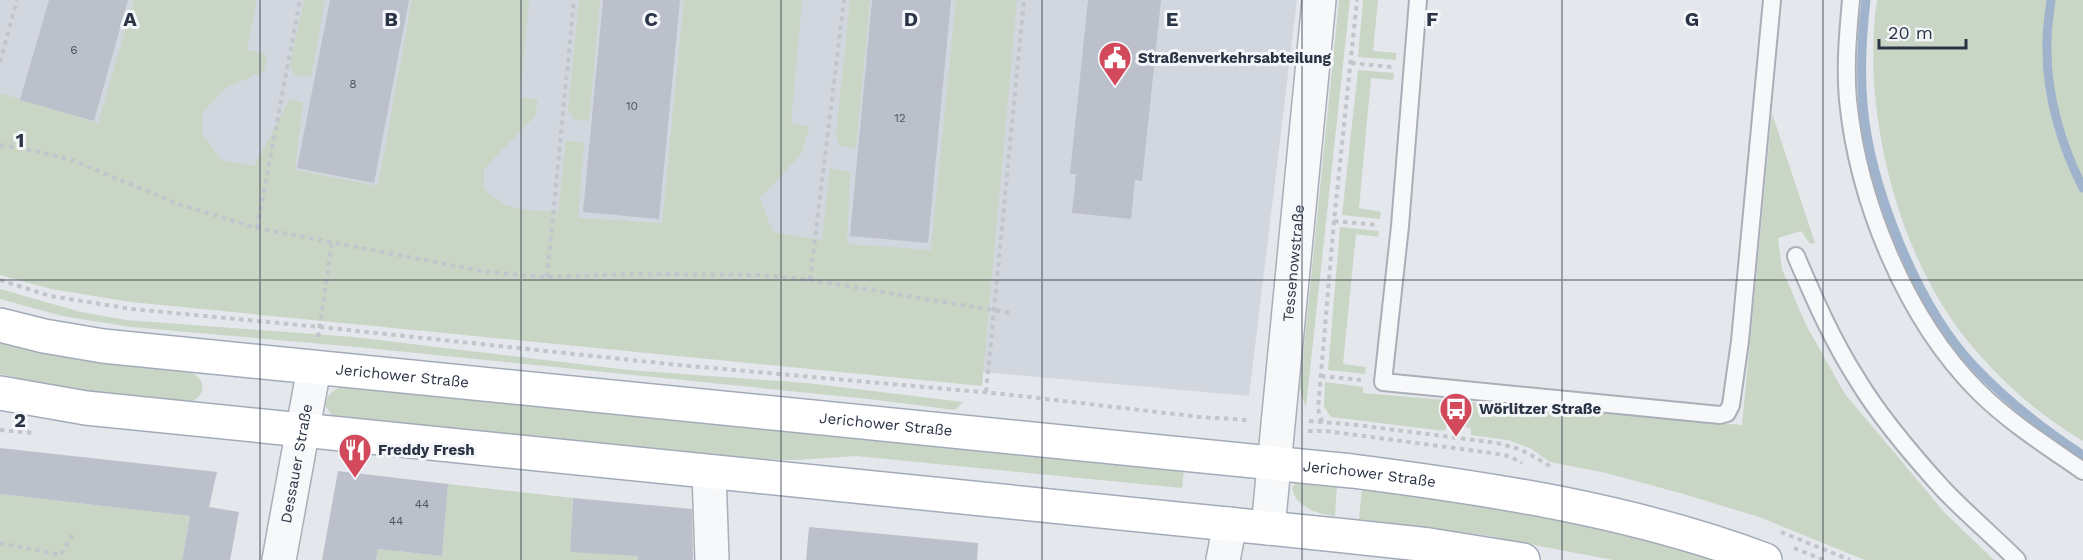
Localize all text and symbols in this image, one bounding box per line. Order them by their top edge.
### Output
text: A [123,7,137,31]
text: B [384,7,398,31]
text: C [644,7,658,31]
text: D [904,7,918,31]
text: E [1166,7,1178,31]
text: F [1426,7,1438,31]
text: G [1685,7,1699,31]
scale bar [1879,12,1966,50]
text: 20 m [1888,22,1933,43]
public building icon: Straßenverkehrsabteilung [1097,40,1133,87]
house number: 6 [70,43,78,57]
place label: Straßenverkehrsabteilung [1138,49,1332,67]
house number: 8 [349,77,357,91]
house number: 10 [626,99,638,113]
house number: 12 [894,111,906,125]
text: 1 [16,128,24,152]
street label: Tessenowstraße [1279,204,1308,323]
street label: Jerichower Straße [335,360,470,392]
bus stop icon: Wörlitzer Straße [1438,391,1474,438]
place label: Wörlitzer Straße [1479,400,1602,418]
street label: Dessauer Straße [277,403,316,525]
text: 2 [14,408,26,432]
street label: Jerichower Straße [818,409,953,440]
restaurant icon: Freddy Fresh [337,432,373,479]
place label: Freddy Fresh [378,441,474,459]
street label: Jerichower Straße [1302,457,1437,491]
house number: 44 [415,497,429,511]
house number: 44 [389,514,403,528]

